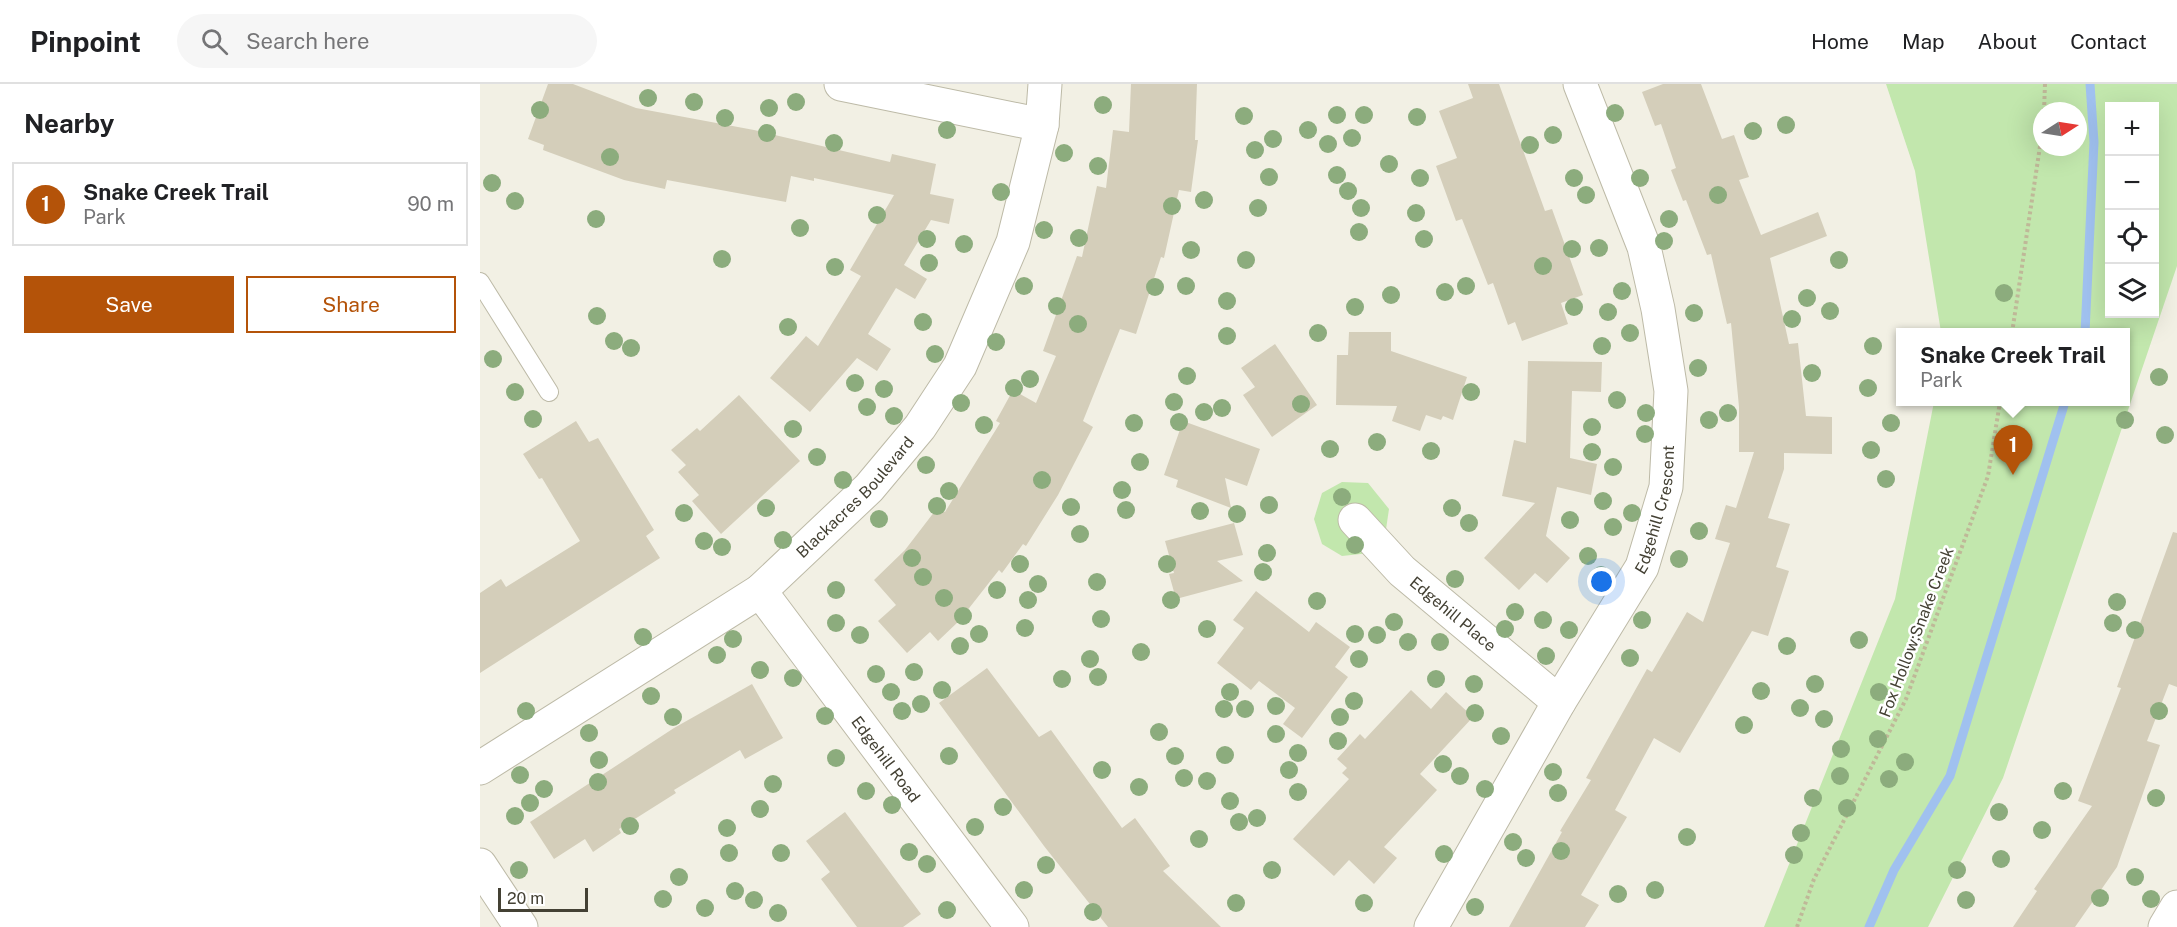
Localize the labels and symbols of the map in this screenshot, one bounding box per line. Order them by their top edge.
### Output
north arrow [2033,102,2087,156]
pin: 1 [1994,426,2032,475]
street label: Blackacres Boulevard [792,433,918,562]
street label: Edgehill Crescent [1631,444,1678,578]
street label: Fox Hollow;Snake Creek [1875,544,1958,720]
your location [1587,567,1616,596]
street label: Edgehill Place [1406,573,1500,655]
street label: Edgehill Road [847,713,924,806]
scale bar [498,885,588,912]

